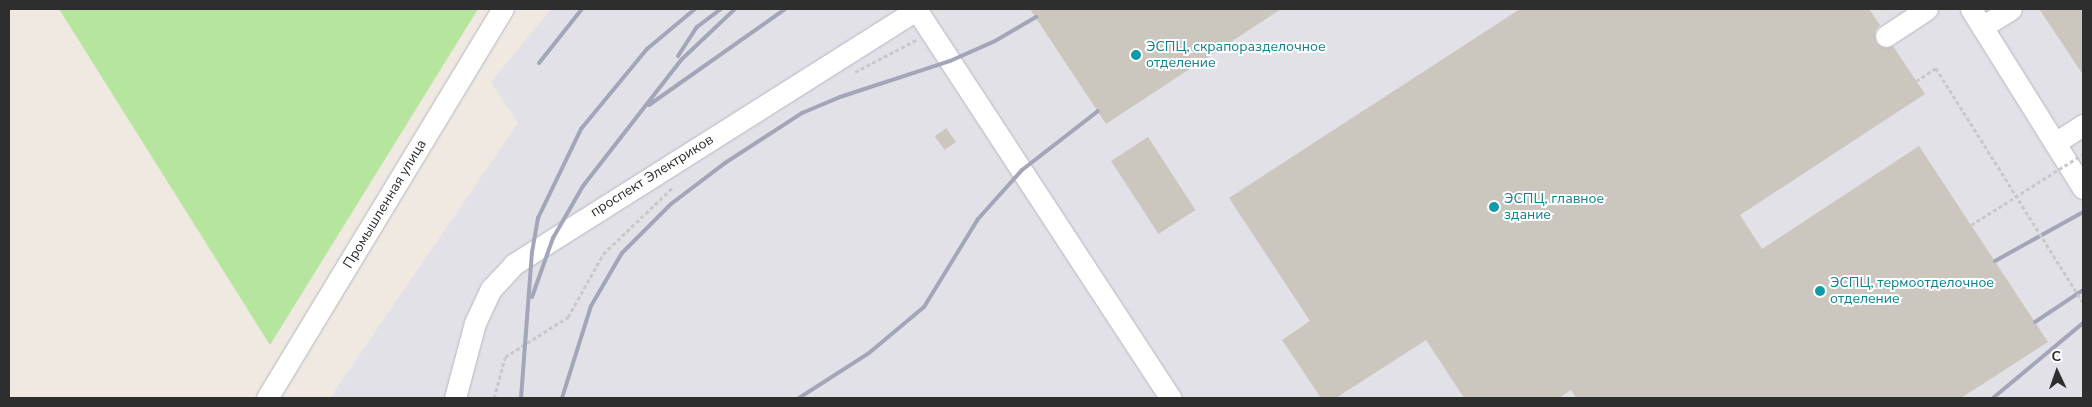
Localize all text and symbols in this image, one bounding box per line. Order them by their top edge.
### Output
place label: ЭСПЦ, скрапоразделочное отделение [1146,39,1325,72]
marker: ЭСПЦ, скрапоразделочное отделение [1130,49,1142,61]
street label: проспект Электриков [587,131,717,221]
street label: Промышленная улица [340,137,430,271]
place label: ЭСПЦ, главное здание [1504,191,1604,223]
marker: ЭСПЦ, главное здание [1488,201,1500,213]
place label: ЭСПЦ, термоотделочное отделение [1830,275,1994,308]
marker: ЭСПЦ, термоотделочное отделение [1814,285,1826,297]
north arrow [2032,347,2082,397]
text: С [2051,347,2061,366]

